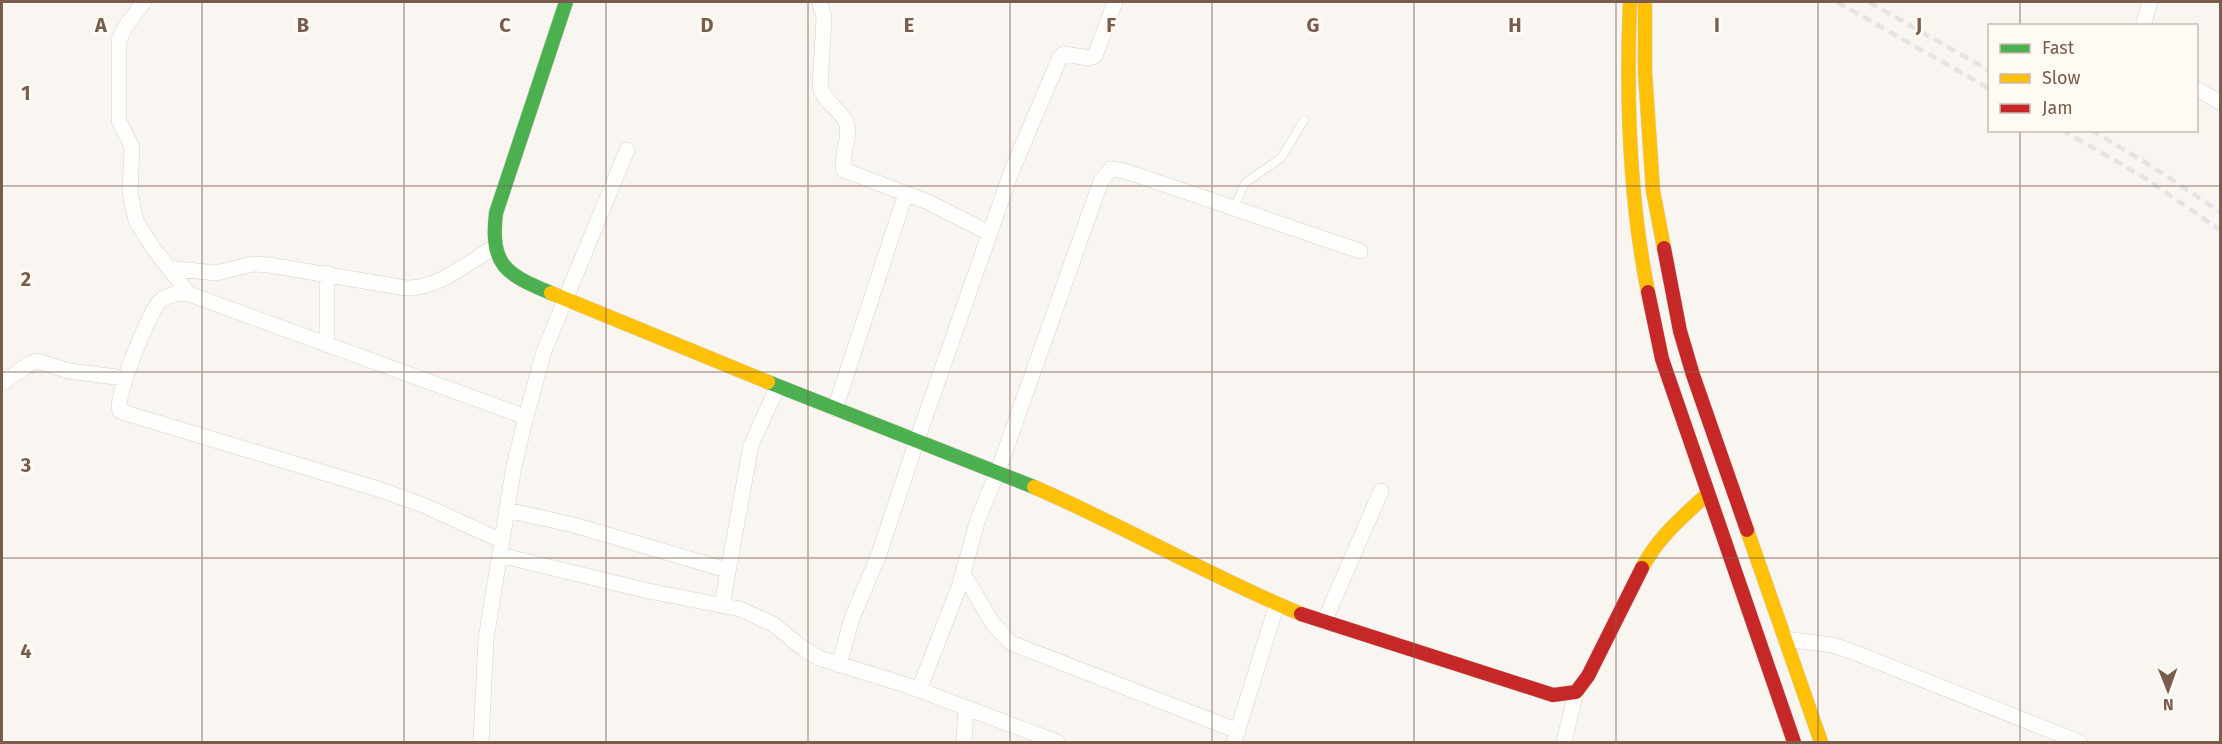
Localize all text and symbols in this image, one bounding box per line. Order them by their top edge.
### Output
text: A [94,13,108,37]
text: B [297,13,309,37]
text: C [499,13,511,37]
text: D [700,13,714,37]
text: E [904,13,914,37]
text: F [1106,13,1116,37]
text: G [1307,13,1319,37]
text: H [1508,13,1522,37]
text: I [1714,13,1720,37]
text: J [1915,13,1922,37]
legend [1988,24,2198,132]
text: Fast [2042,37,2075,59]
text: Slow [2042,67,2081,89]
text: 1 [21,81,31,105]
text: Jam [2042,97,2073,119]
text: 2 [21,267,31,291]
text: 3 [20,453,31,477]
text: 4 [20,639,32,663]
north arrow [2138,660,2198,720]
text: N [2163,695,2174,714]

